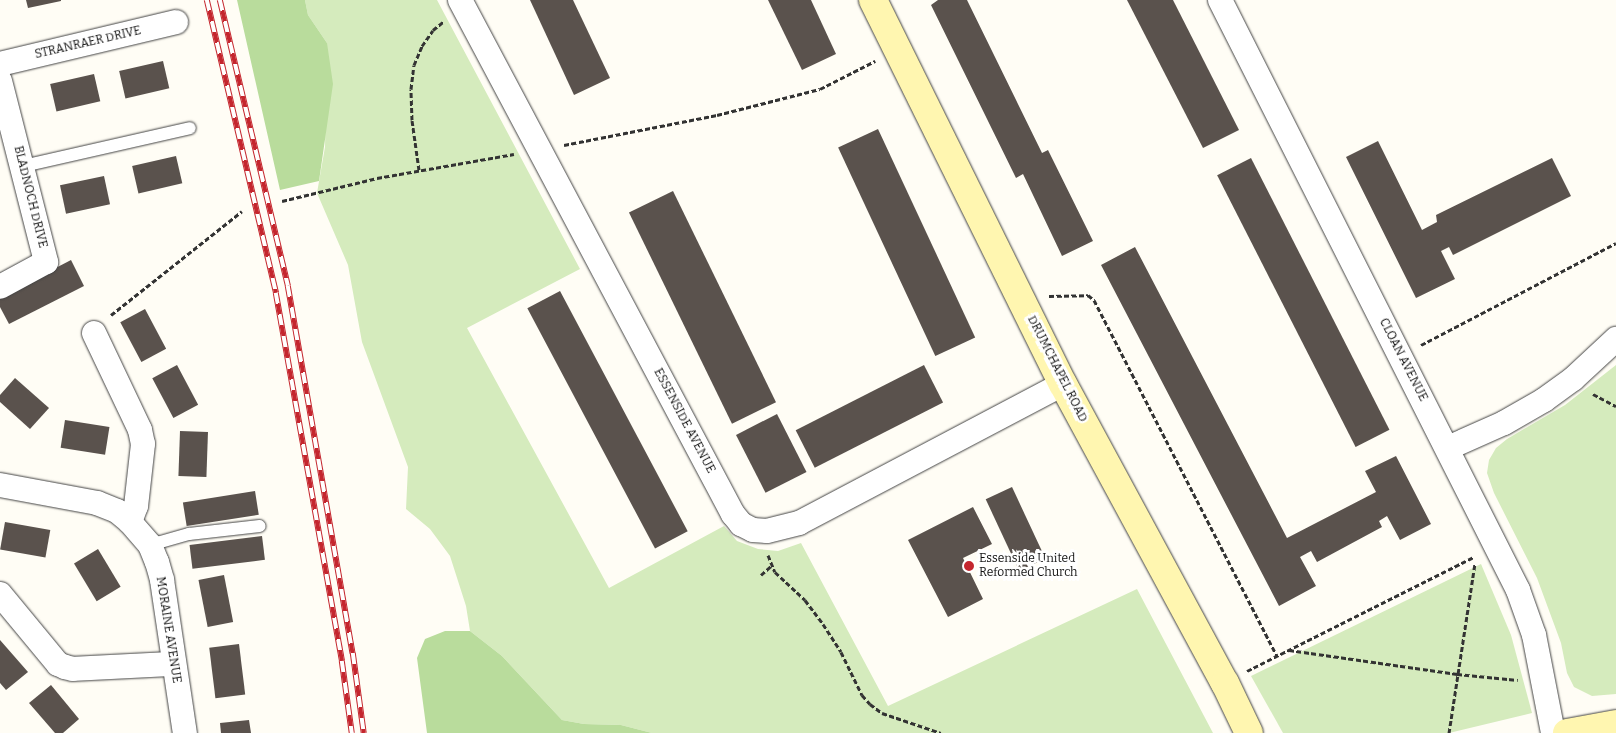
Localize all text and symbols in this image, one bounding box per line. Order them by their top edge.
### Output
street label: STRANRAER DRIVE [34,24,142,62]
street label: BLADNOCH DRIVE [10,144,50,250]
street label: DRUMCHAPEL ROAD [1024,313,1090,425]
street label: CLOAN AVENUE [1376,316,1430,404]
street label: ESSENSIDE AVENUE [650,366,718,476]
place label: Essenside United Reformed Church [979,552,1078,580]
marker: Essenside United Reformed Church [963,560,975,572]
street label: MORAINE AVENUE [152,576,184,684]

